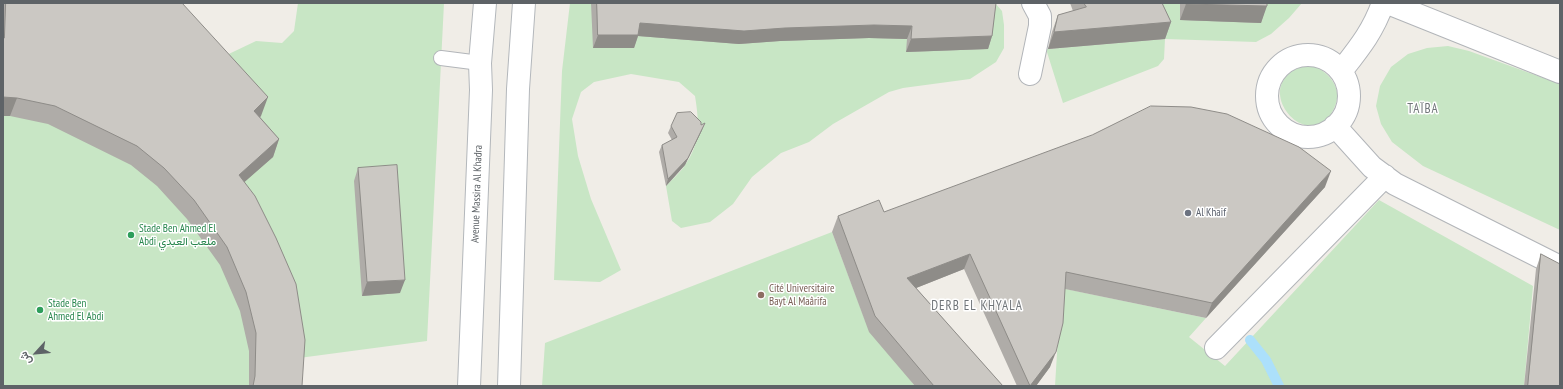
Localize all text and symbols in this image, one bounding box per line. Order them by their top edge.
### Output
district label: TAÏBA [1407,101,1439,117]
street label: Avenue Massira Al Khadra [469,145,485,243]
place label: Al Khaif [1196,206,1226,220]
marker: Al Khaif [1183,208,1193,218]
place label: Stade Ben Ahmed El Abdi ملعب العبدي [139,222,216,248]
marker: Stade Ben Ahmed El Abdi ملعب العبدي [126,230,136,240]
place label: Cité Universitaire Bayt Al Maârifa [769,282,834,308]
marker: Cité Universitaire Bayt Al Maârifa [756,290,766,300]
place label: Stade Ben Ahmed El Abdi [48,297,104,323]
district label: DERB EL KHYALA [931,298,1023,314]
marker: Stade Ben Ahmed El Abdi [35,305,45,315]
north arrow [16,333,56,373]
text: ش [16,349,35,368]

